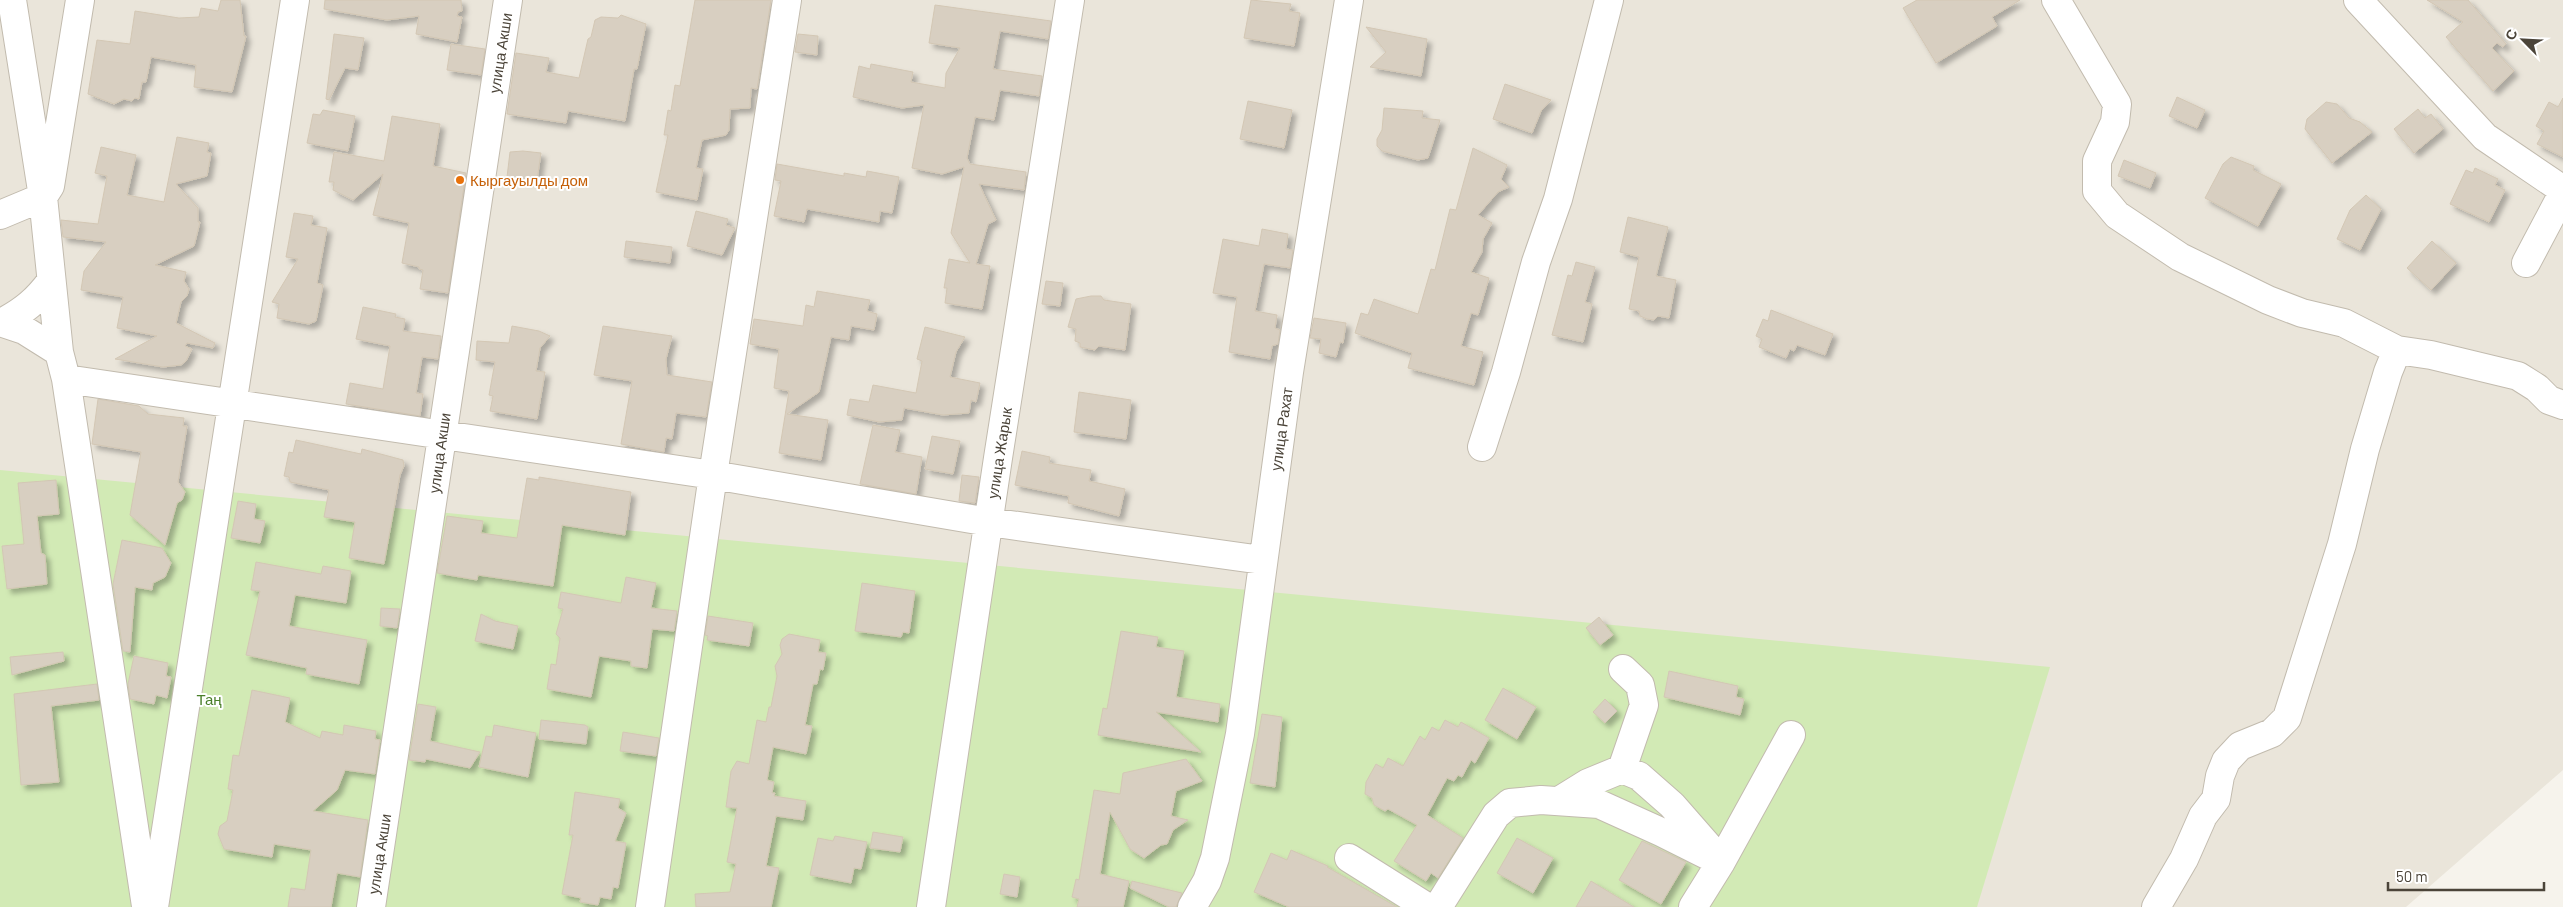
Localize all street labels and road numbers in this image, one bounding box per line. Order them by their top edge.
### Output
street label: улица Акши [485,11,515,95]
street label: улица Рахат [1266,386,1296,472]
street label: улица Жарык [983,406,1015,500]
street label: улица Акши [424,412,454,494]
street label: улица Акши [364,812,394,896]

